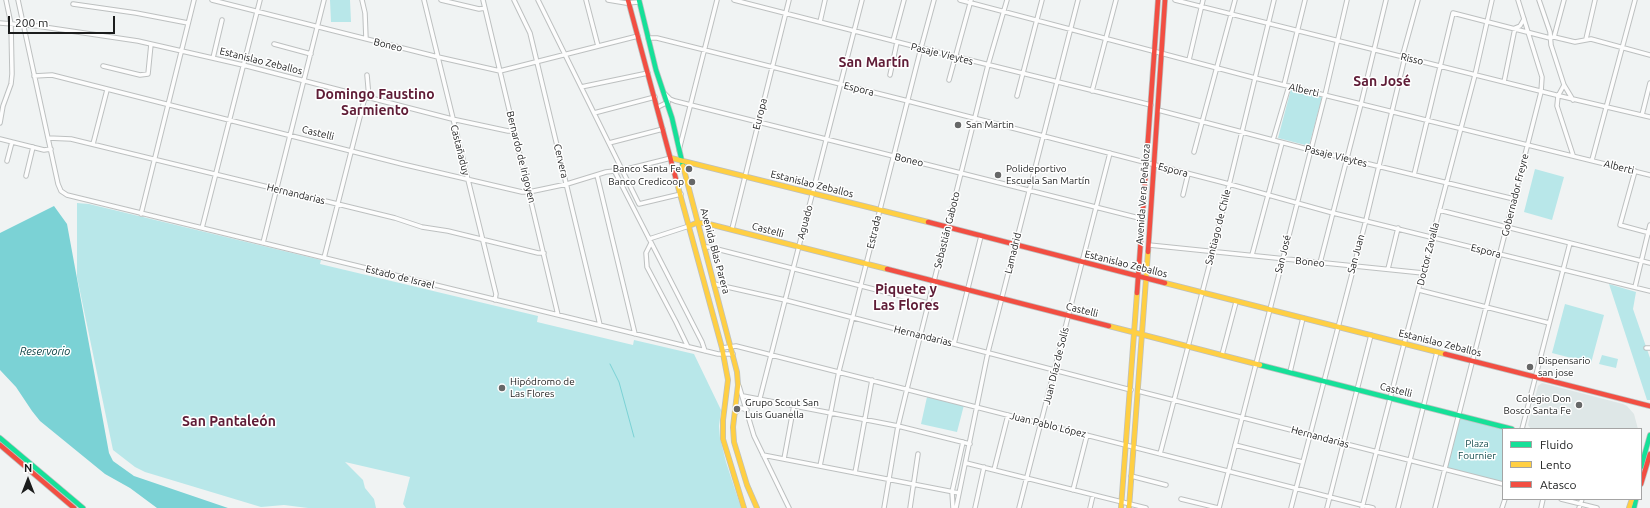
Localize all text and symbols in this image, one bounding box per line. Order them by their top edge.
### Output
scale bar [10,8,117,34]
text: 200 m [15,16,48,29]
street label: Boneo [372,36,404,54]
street label: Pasaje Vieytes [910,40,974,68]
street label: Estanislao Zeballos [218,45,304,77]
street label: Risso [1399,50,1425,68]
district label: San Martín [838,54,910,70]
district label: San José [1353,73,1411,89]
street label: Espora [843,79,875,99]
street label: Alberti [1288,81,1320,99]
district label: Domingo Faustino Sarmiento [315,86,435,118]
street label: Europa [750,97,770,131]
street label: Bernardo de Irigoyen [504,110,538,204]
place label: San Martin [966,119,1014,131]
marker: San Martin [953,120,963,130]
street label: Castelli [301,123,335,143]
street label: Castañaduy [448,123,472,177]
street label: Pasaje Vieytes [1304,142,1368,170]
street label: Cervera [551,143,571,179]
street label: Avenida Vera Peñaloza [1133,143,1153,245]
street label: Boneo [893,151,925,169]
street label: Gobernador Freyre [1499,152,1531,238]
street label: Alberti [1603,157,1635,177]
street label: Espora [1157,160,1189,180]
place label: Banco Santa Fe [613,163,681,175]
place label: Polideportivo Escuela San Martín [1006,163,1090,186]
marker: Banco Santa Fe [684,164,694,174]
street label: Estanislao Zeballos [769,168,855,200]
marker: Polideportivo Escuela San Martín [993,170,1003,180]
place label: Banco Credicoop [608,176,684,188]
marker: Banco Credicoop [687,177,697,187]
street label: Hernandarias [266,181,326,207]
street label: Santiago de Chile [1203,188,1233,266]
street label: Sebastián Gaboto [932,190,962,270]
street label: Aguado [795,204,815,240]
street label: Avenida Blas Parera [698,207,732,295]
street label: Estrada [864,214,884,250]
street label: Castelli [751,220,785,240]
street label: Doctor Zavalla [1414,221,1442,287]
street label: Lamadrid [1002,231,1024,275]
street label: San Juan [1345,233,1367,275]
street label: San José [1272,234,1294,274]
street label: Espora [1470,241,1502,261]
street label: Estanislao Zeballos [1083,248,1169,280]
street label: Boneo [1295,255,1325,269]
street label: Estado de Israel [364,263,436,291]
district label: Piquete y Las Flores [873,281,939,314]
street label: Castelli [1065,300,1099,320]
street label: Hernandarias [893,323,953,349]
street label: Juan Díaz de Solís [1041,326,1071,406]
street label: Estanislao Zeballos [1397,327,1483,359]
water label: Reservorio [20,344,70,358]
place label: Dispensario san jose [1538,355,1590,378]
marker: Dispensario san jose [1525,362,1535,372]
place label: Hipódromo de Las Flores [510,376,575,400]
street label: Castelli [1379,380,1413,400]
marker: Hipódromo de Las Flores [497,383,507,393]
place label: Colegio Don Bosco Santa Fe [1503,393,1571,416]
place label: Grupo Scout San Luis Guanella [745,397,819,420]
marker: Colegio Don Bosco Santa Fe [1574,400,1584,410]
marker: Grupo Scout San Luis Guanella [732,404,742,414]
street label: Juan Pablo López [1009,410,1087,440]
district label: San Pantaleón [182,413,276,429]
street label: Hernandarias [1290,424,1350,450]
legend [1502,428,1642,500]
park label: Plaza Fournier [1458,438,1496,462]
text: Fluido [1540,438,1573,451]
text: Lento [1540,458,1571,471]
north arrow [8,460,48,500]
text: N [24,462,32,474]
text: Atasco [1540,478,1576,491]

